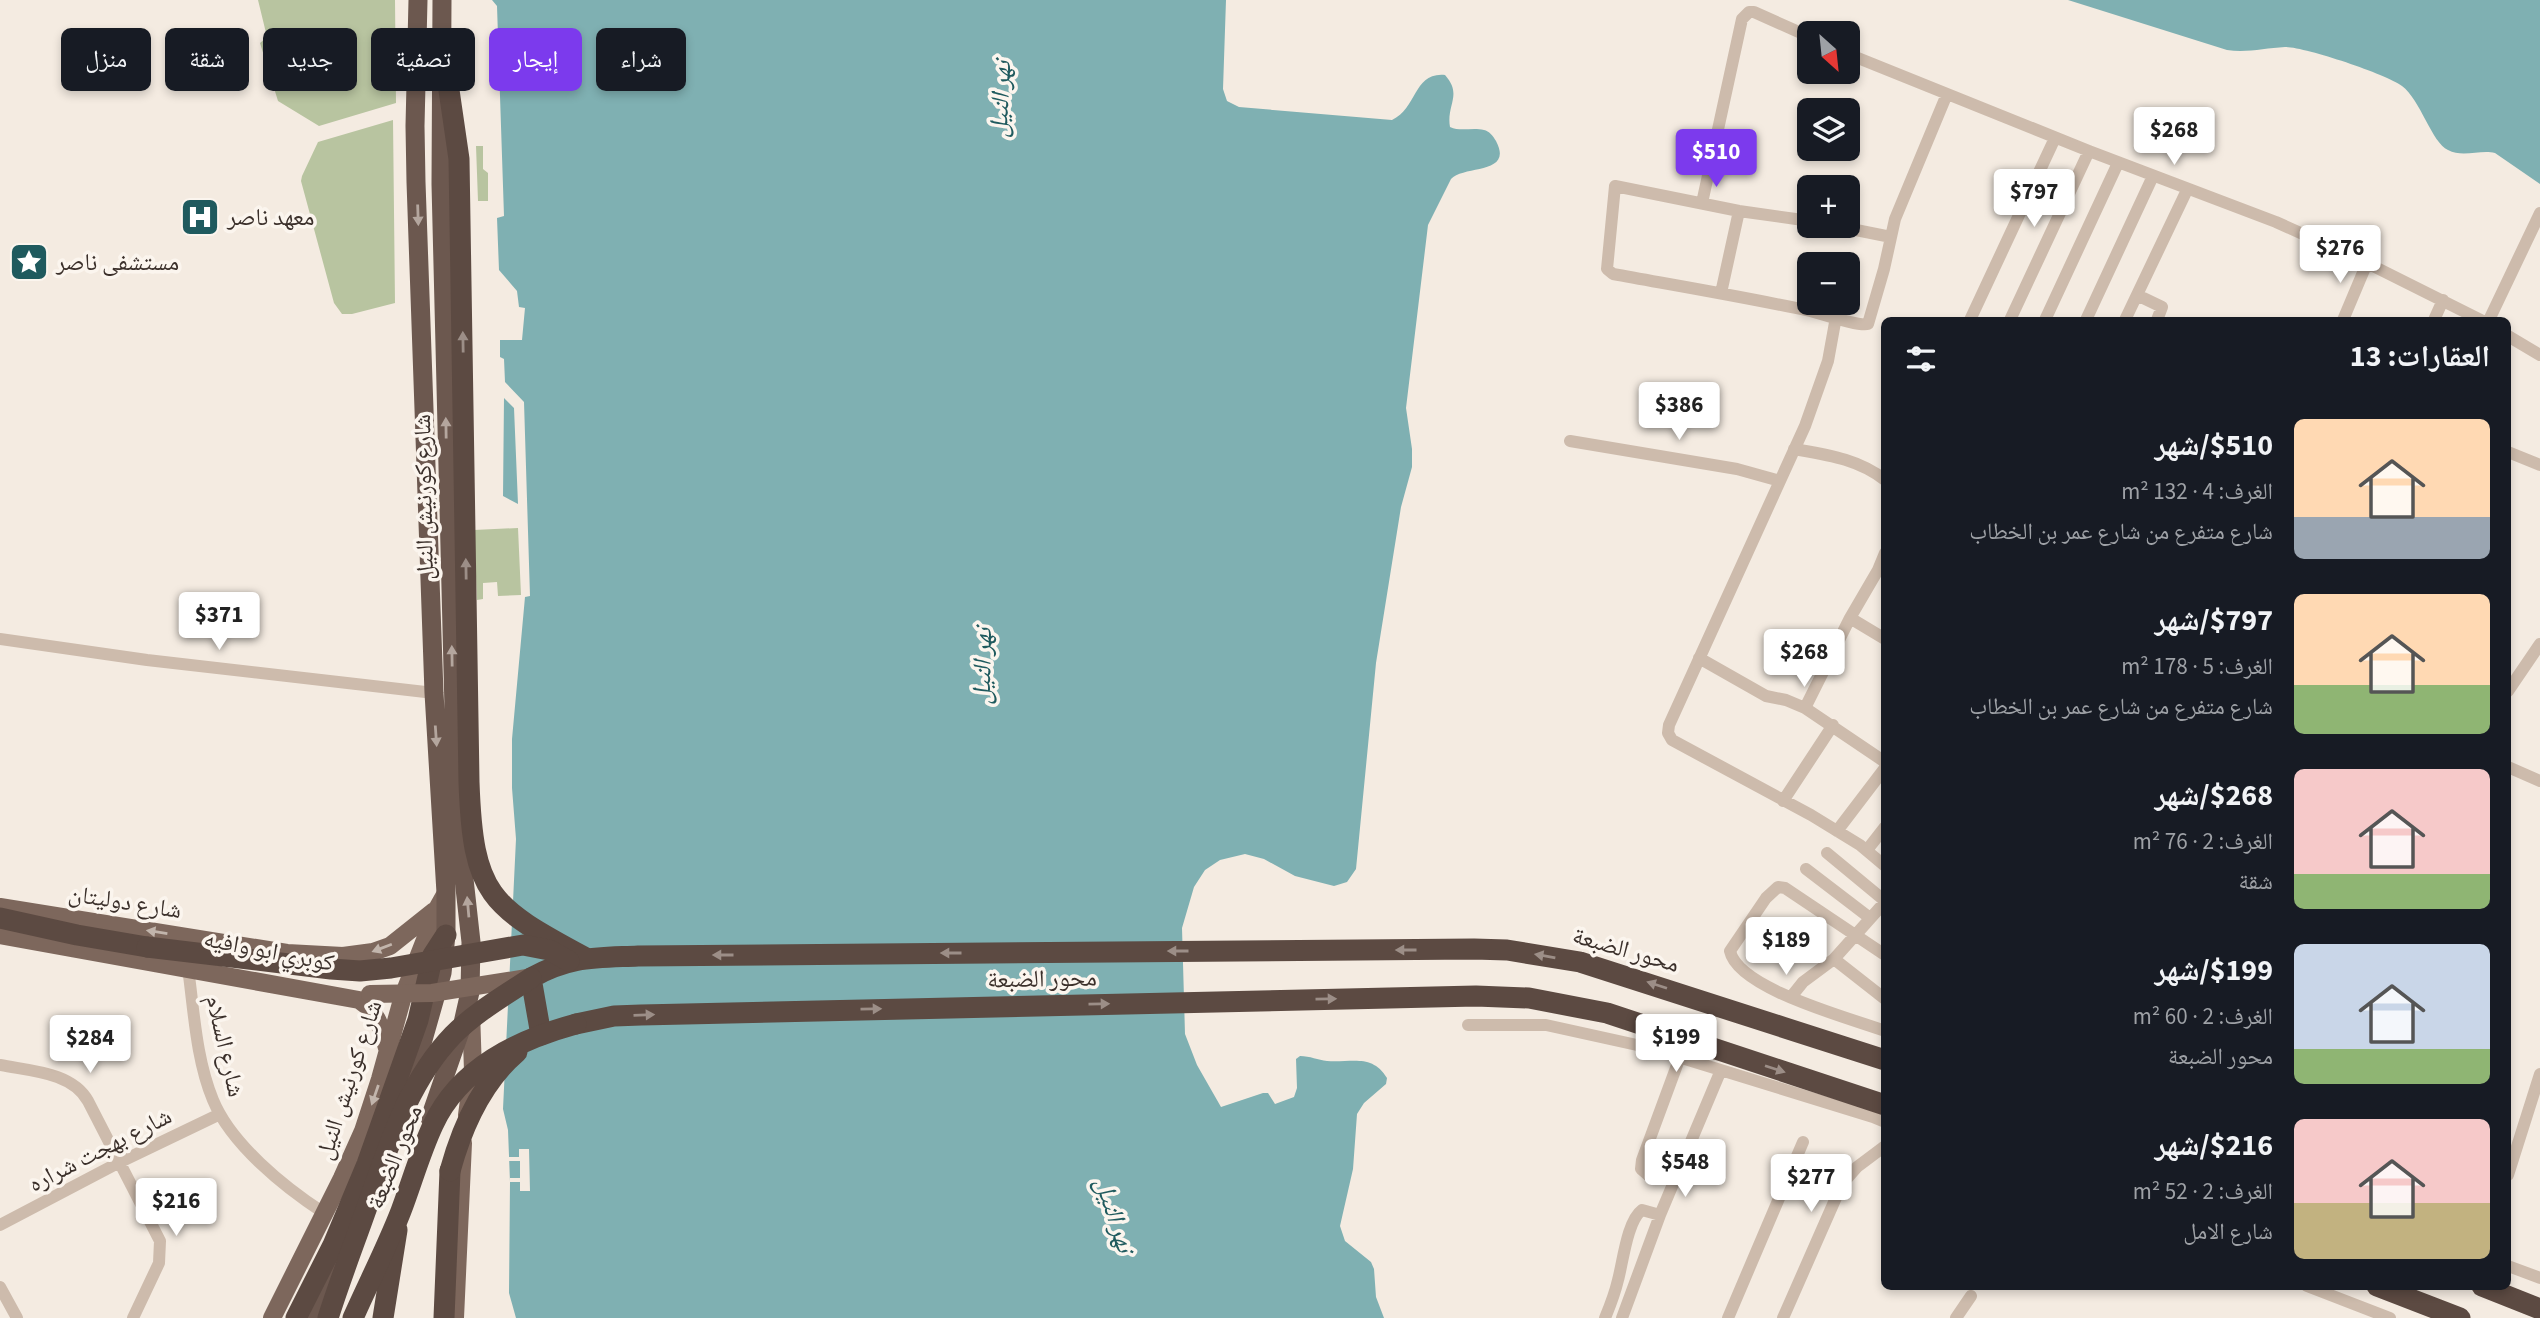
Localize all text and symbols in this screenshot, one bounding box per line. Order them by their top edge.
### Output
north arrow [1797,21,1860,84]
map controls [1797,21,1860,315]
chip: منزل [61,28,151,91]
chip: شقة [165,28,249,91]
chip: جديد [263,28,357,91]
chip: تصفية [371,28,475,91]
chip: إيجار [489,28,582,91]
chip: شراء [596,28,686,91]
water label: نهر النيل [980,56,1021,138]
button: layers [1797,98,1860,161]
pin: $268 [2133,108,2215,167]
text: $268 [2150,113,2198,146]
pin: $510 [1675,130,1757,189]
text: $510 [1692,135,1740,168]
pin: $797 [1993,170,2075,229]
button: + [1797,175,1860,238]
text: $797 [2010,175,2058,208]
hospital icon: معهد ناصر [179,196,221,238]
place label: معهد ناصر [226,200,314,235]
one-way arrow [412,204,423,226]
pin: $276 [2299,226,2381,285]
text: $276 [2316,231,2364,264]
place icon: مستشفى ناصر [8,241,50,283]
place label: مستشفى ناصر [55,245,179,280]
button: − [1797,252,1860,315]
one-way arrow [457,330,469,352]
text: العقارات: 13 [2350,335,2490,378]
icon: filters [1902,340,1940,378]
pin: $386 [1638,382,1720,442]
text: $386 [1655,388,1703,421]
street label: شارع كورنيش النيل [405,414,443,580]
one-way arrow [441,417,452,439]
text: $510/شهر [2155,424,2273,467]
icon: home [2350,447,2434,531]
text: الغرف: 4 · 132 m² [2121,475,2273,508]
text: شارع متفرع من شارع عمر بن الخطاب [1969,515,2273,548]
one-way arrow [460,558,472,580]
pin: $371 [178,592,260,652]
text: $371 [195,598,243,631]
text: $797/شهر [2155,599,2273,642]
icon: home [2350,622,2434,706]
water label: نهر النيل [963,624,1001,705]
pin: $268 [1763,630,1845,689]
text: $268 [1780,635,1828,668]
one-way arrow [447,644,458,666]
text: الغرف: 5 · 178 m² [2121,650,2273,683]
text: شارع متفرع من شارع عمر بن الخطاب [1969,690,2273,723]
one-way arrow [431,726,442,748]
text: $268/شهر [2155,774,2273,817]
icon: home [2350,797,2434,881]
text: الغرف: 2 · 76 m² [2133,825,2273,858]
text: شقة [2239,865,2273,898]
street label: شارع دوليتان [66,876,184,928]
one-way arrow [462,896,473,918]
street label: محور الضبعة [1569,918,1683,982]
pin: $189 [1745,918,1827,977]
street label: كوبري ابو وافيه [201,921,337,982]
text: $189 [1762,923,1810,956]
one-way arrow [146,926,168,937]
one-way arrow [371,943,392,954]
one-way arrow [1394,944,1416,955]
one-way arrow [1167,945,1189,957]
one-way arrow [939,947,961,959]
one-way arrow [712,949,734,961]
text: $199/شهر [2155,949,2273,992]
one-way arrow [1534,950,1556,961]
street label: محور الضبعة [987,961,1097,997]
icon: home [2350,972,2434,1056]
one-way arrow [1646,980,1667,990]
street label: شارع السلام [196,992,254,1100]
one-way arrow [1315,994,1337,1005]
street label: شارع كورنيش النيل [307,996,391,1164]
one-way arrow [1088,999,1110,1010]
text: الغرف: 2 · 60 m² [2133,1000,2273,1033]
one-way arrow [860,1004,882,1015]
one-way arrow [633,1009,655,1020]
pin: $199 [1635,1014,1717,1074]
pin: $284 [49,1016,131,1075]
text: $199 [1652,1020,1700,1053]
text: $284 [66,1021,114,1054]
text: محور الضبعة [2168,1040,2273,1073]
one-way arrow [1765,1064,1786,1074]
one-way arrow [369,1085,380,1106]
street label: شارع بهجت شراره [22,1099,178,1201]
street label: محور الضبعة [358,1100,432,1214]
text: $216/شهر [2155,1124,2273,1167]
pin: $548 [1644,1140,1726,1199]
text: $548 [1661,1145,1709,1178]
icon: home [2350,1147,2434,1231]
pin: $277 [1770,1154,1852,1214]
text: $277 [1787,1160,1835,1193]
water label: نهر النيل [1086,1173,1146,1261]
text: الغرف: 2 · 52 m² [2133,1175,2273,1208]
pin: $216 [135,1178,217,1238]
text: $216 [152,1184,200,1217]
text: شارع الامل [2183,1215,2273,1248]

